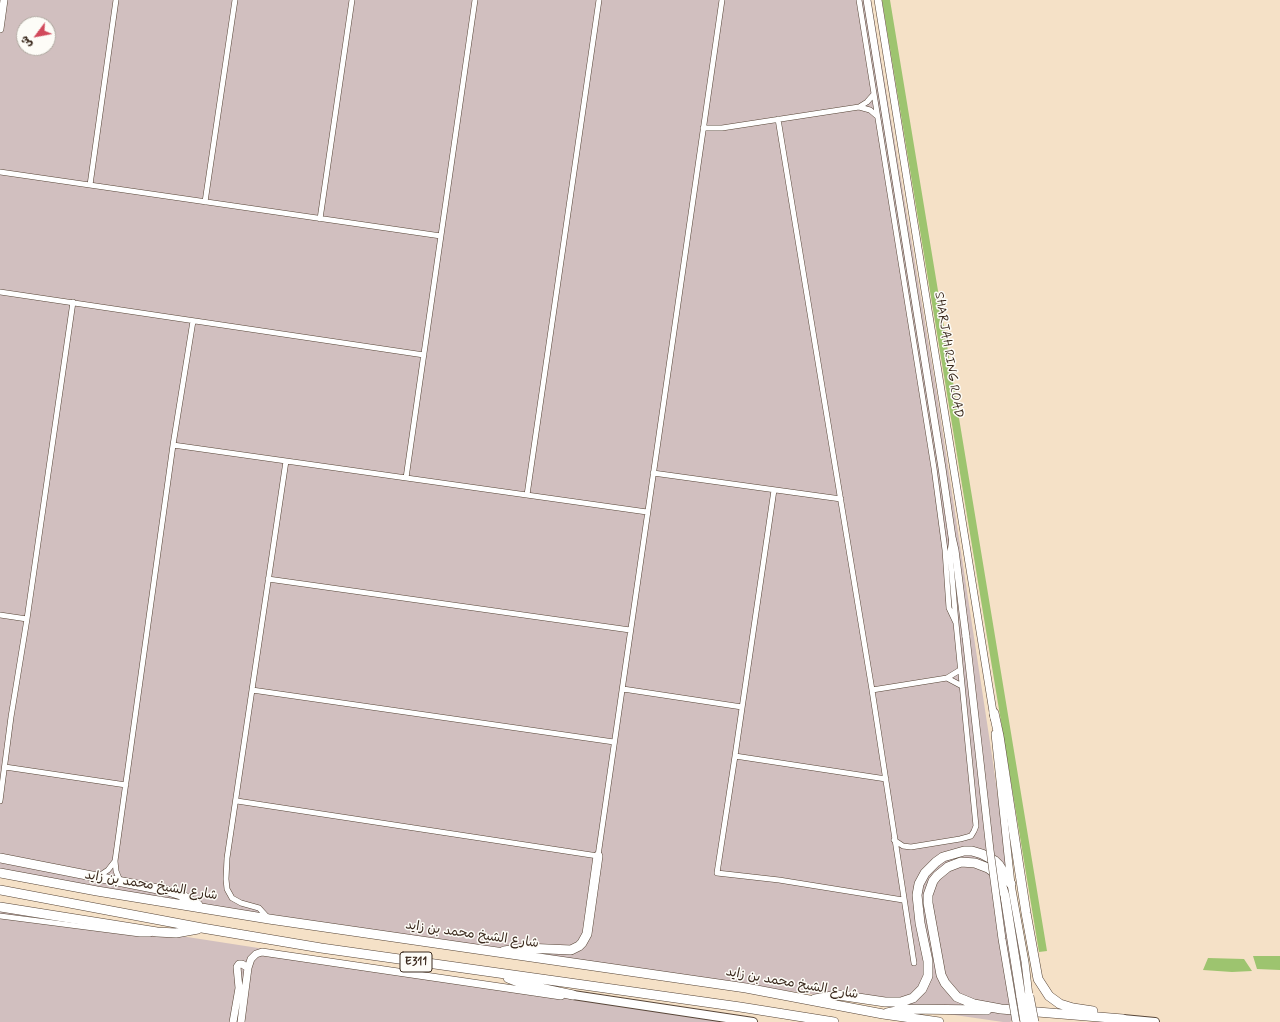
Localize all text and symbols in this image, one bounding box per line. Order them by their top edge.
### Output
north arrow [16,16,56,56]
text: ش [18,33,36,51]
street label: SHARJAH RING ROAD [930,291,966,419]
street label: شارع الشيخ محمد بن زايد [83,868,219,904]
street label: شارع الشيخ محمد بن زايد [404,918,540,952]
road number: E311 [400,952,432,972]
street label: شارع الشيخ محمد بن زايد [724,965,860,1003]

